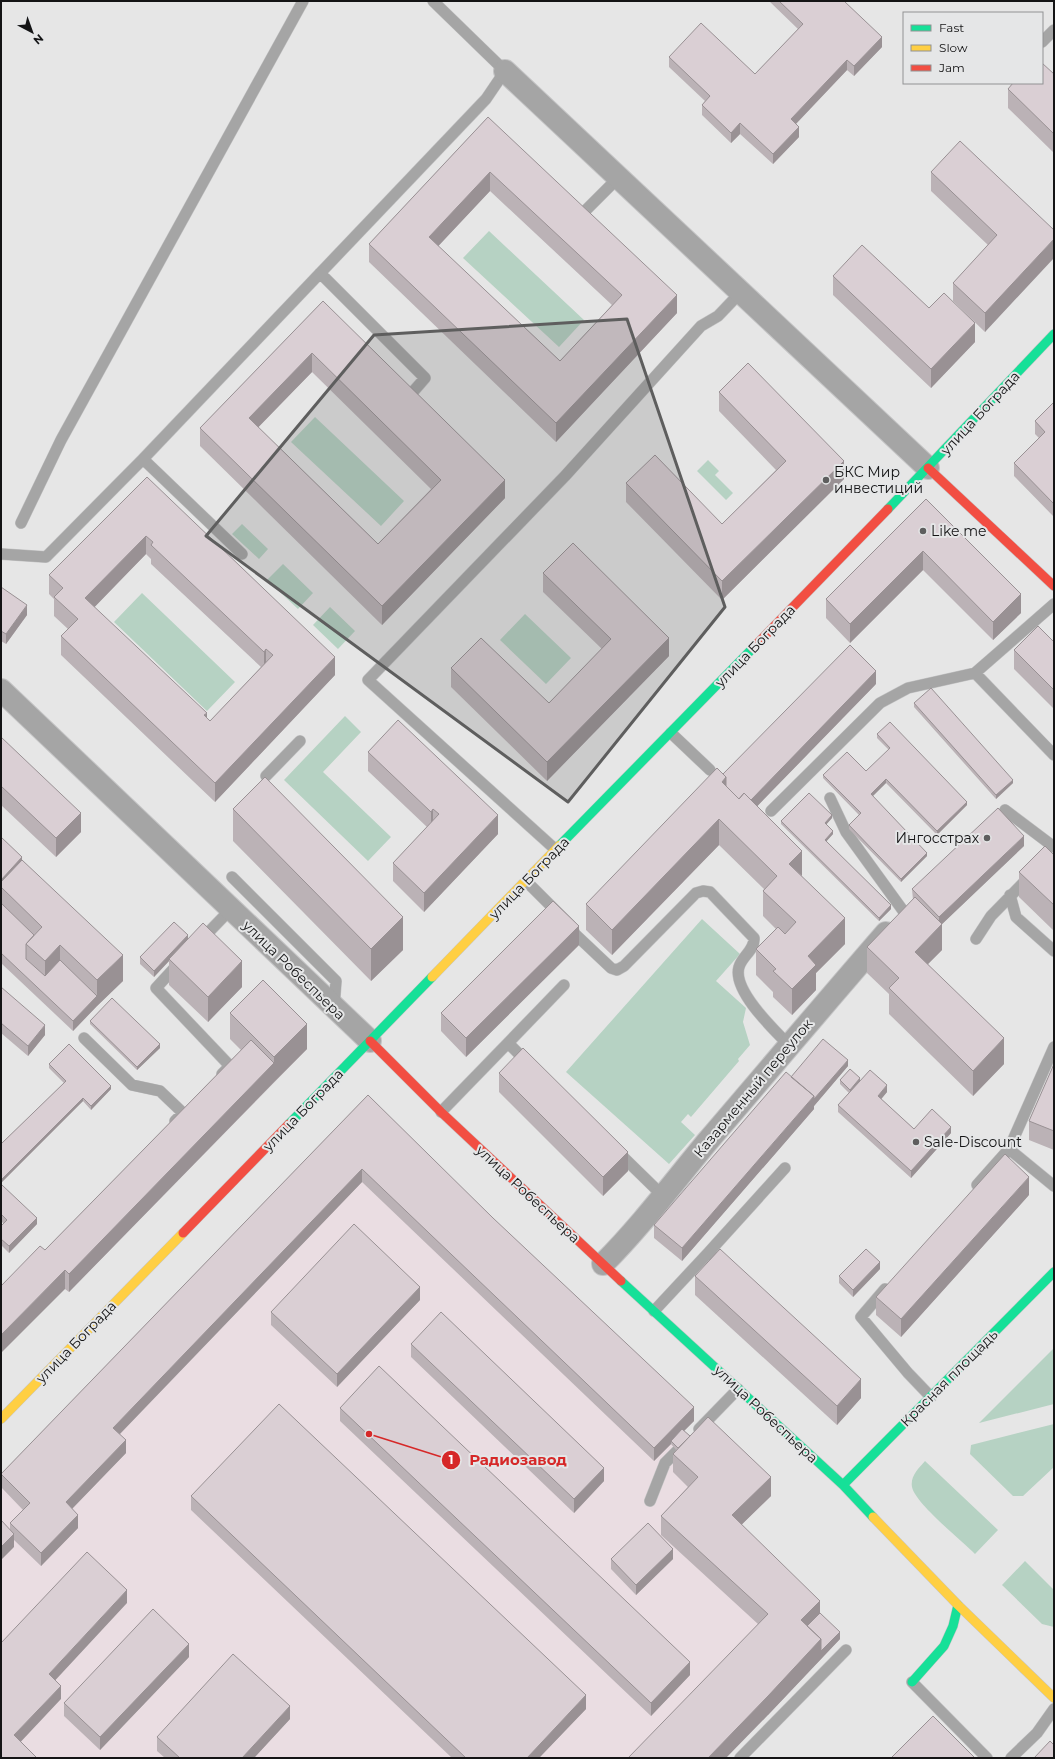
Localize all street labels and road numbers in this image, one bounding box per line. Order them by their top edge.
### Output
street label: улица Бограда [936,367,1023,459]
street label: улица Бограда [710,601,799,692]
street label: улица Бограда [484,833,573,924]
street label: улица Робеспьера [238,916,349,1024]
street label: Казарменный переулок [690,1015,816,1161]
street label: улица Бограда [258,1065,347,1156]
street label: улица Робеспьера [472,1141,584,1247]
street label: улица Бограда [31,1297,120,1388]
street label: Красная площадь [897,1325,1002,1430]
street label: улица Робеспьера [710,1361,822,1467]

